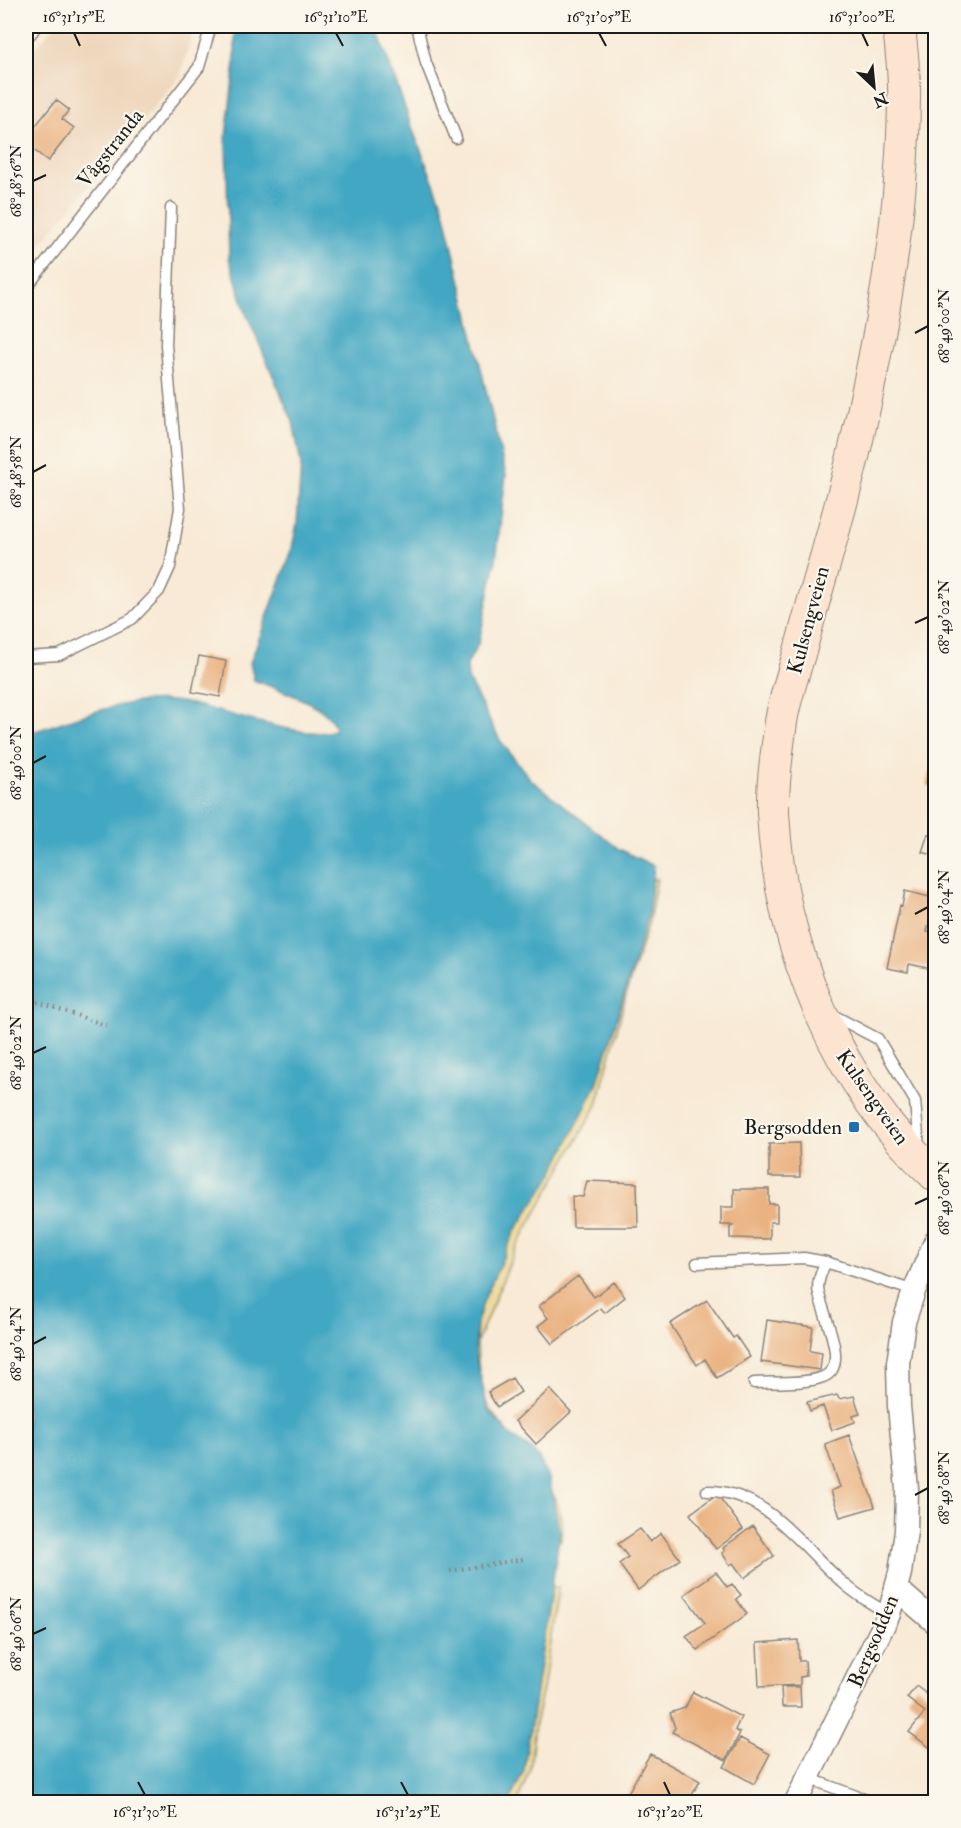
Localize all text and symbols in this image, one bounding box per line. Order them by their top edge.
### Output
text: 16°31'15"E [43,8,105,27]
text: 16°31'10"E [304,8,368,27]
text: 16°31'05"E [567,8,632,27]
text: 16°31'00"E [829,8,895,27]
north arrow [844,57,904,117]
text: N [869,87,892,112]
street label: Vågstranda [71,103,150,193]
text: 68°48'56"N [7,144,26,217]
text: 68°49'00"N [935,288,954,363]
text: 68°48'58"N [7,435,26,508]
street label: Kulsengveien [781,563,836,677]
text: 68°49'02"N [935,579,954,654]
text: 68°49'00"N [7,725,26,800]
text: 68°49'04"N [935,869,954,945]
text: 68°49'02"N [7,1015,26,1090]
street label: Kulsengveien [830,1044,916,1151]
place label: Bergsodden [744,1114,842,1141]
marker: Bergsodden [847,1120,861,1134]
text: 68°49'06"N [935,1160,954,1235]
text: 68°49'04"N [7,1306,26,1382]
text: 68°49'08"N [935,1450,954,1525]
street label: Bergsodden [842,1591,905,1692]
text: 68°49'06"N [7,1596,26,1671]
text: 16°31'30"E [113,1803,177,1822]
text: 16°31'25"E [376,1803,440,1822]
text: 16°31'20"E [637,1803,703,1822]

